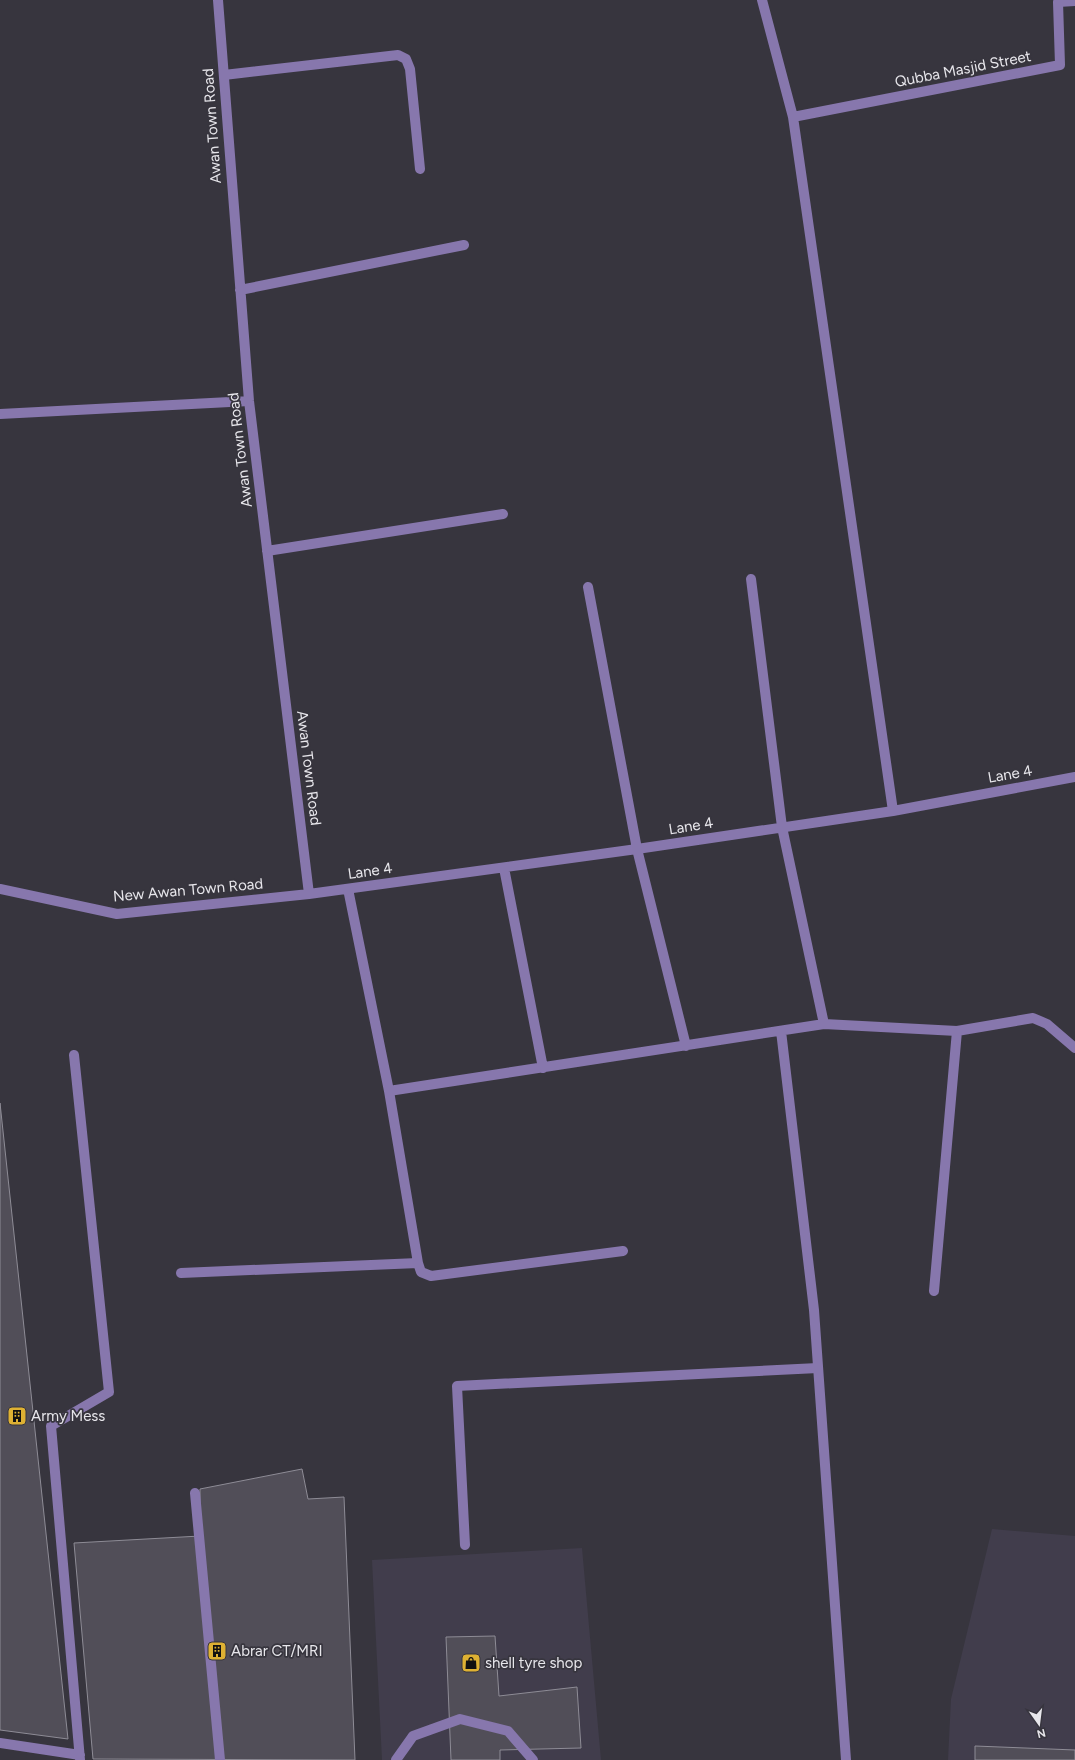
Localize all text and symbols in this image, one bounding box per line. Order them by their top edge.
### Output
street label: Qubba Masjid Street [893,47,1033,91]
street label: Awan Town Road [199,68,225,184]
street label: Awan Town Road [224,392,256,508]
street label: Awan Town Road [293,710,325,826]
street label: Lane 4 [986,761,1034,787]
street label: Lane 4 [667,814,715,838]
street label: Lane 4 [346,859,394,883]
street label: New Awan Town Road [112,874,264,906]
building icon: Army Mess [6,1405,28,1427]
place label: Army Mess [31,1407,105,1425]
building icon: Abrar CT/MRI [206,1640,228,1662]
place label: Abrar CT/MRI [231,1642,323,1660]
shop icon: shell tyre shop [460,1652,482,1674]
place label: shell tyre shop [485,1654,582,1672]
north arrow [1019,1704,1059,1744]
text: N [1036,1726,1047,1741]

